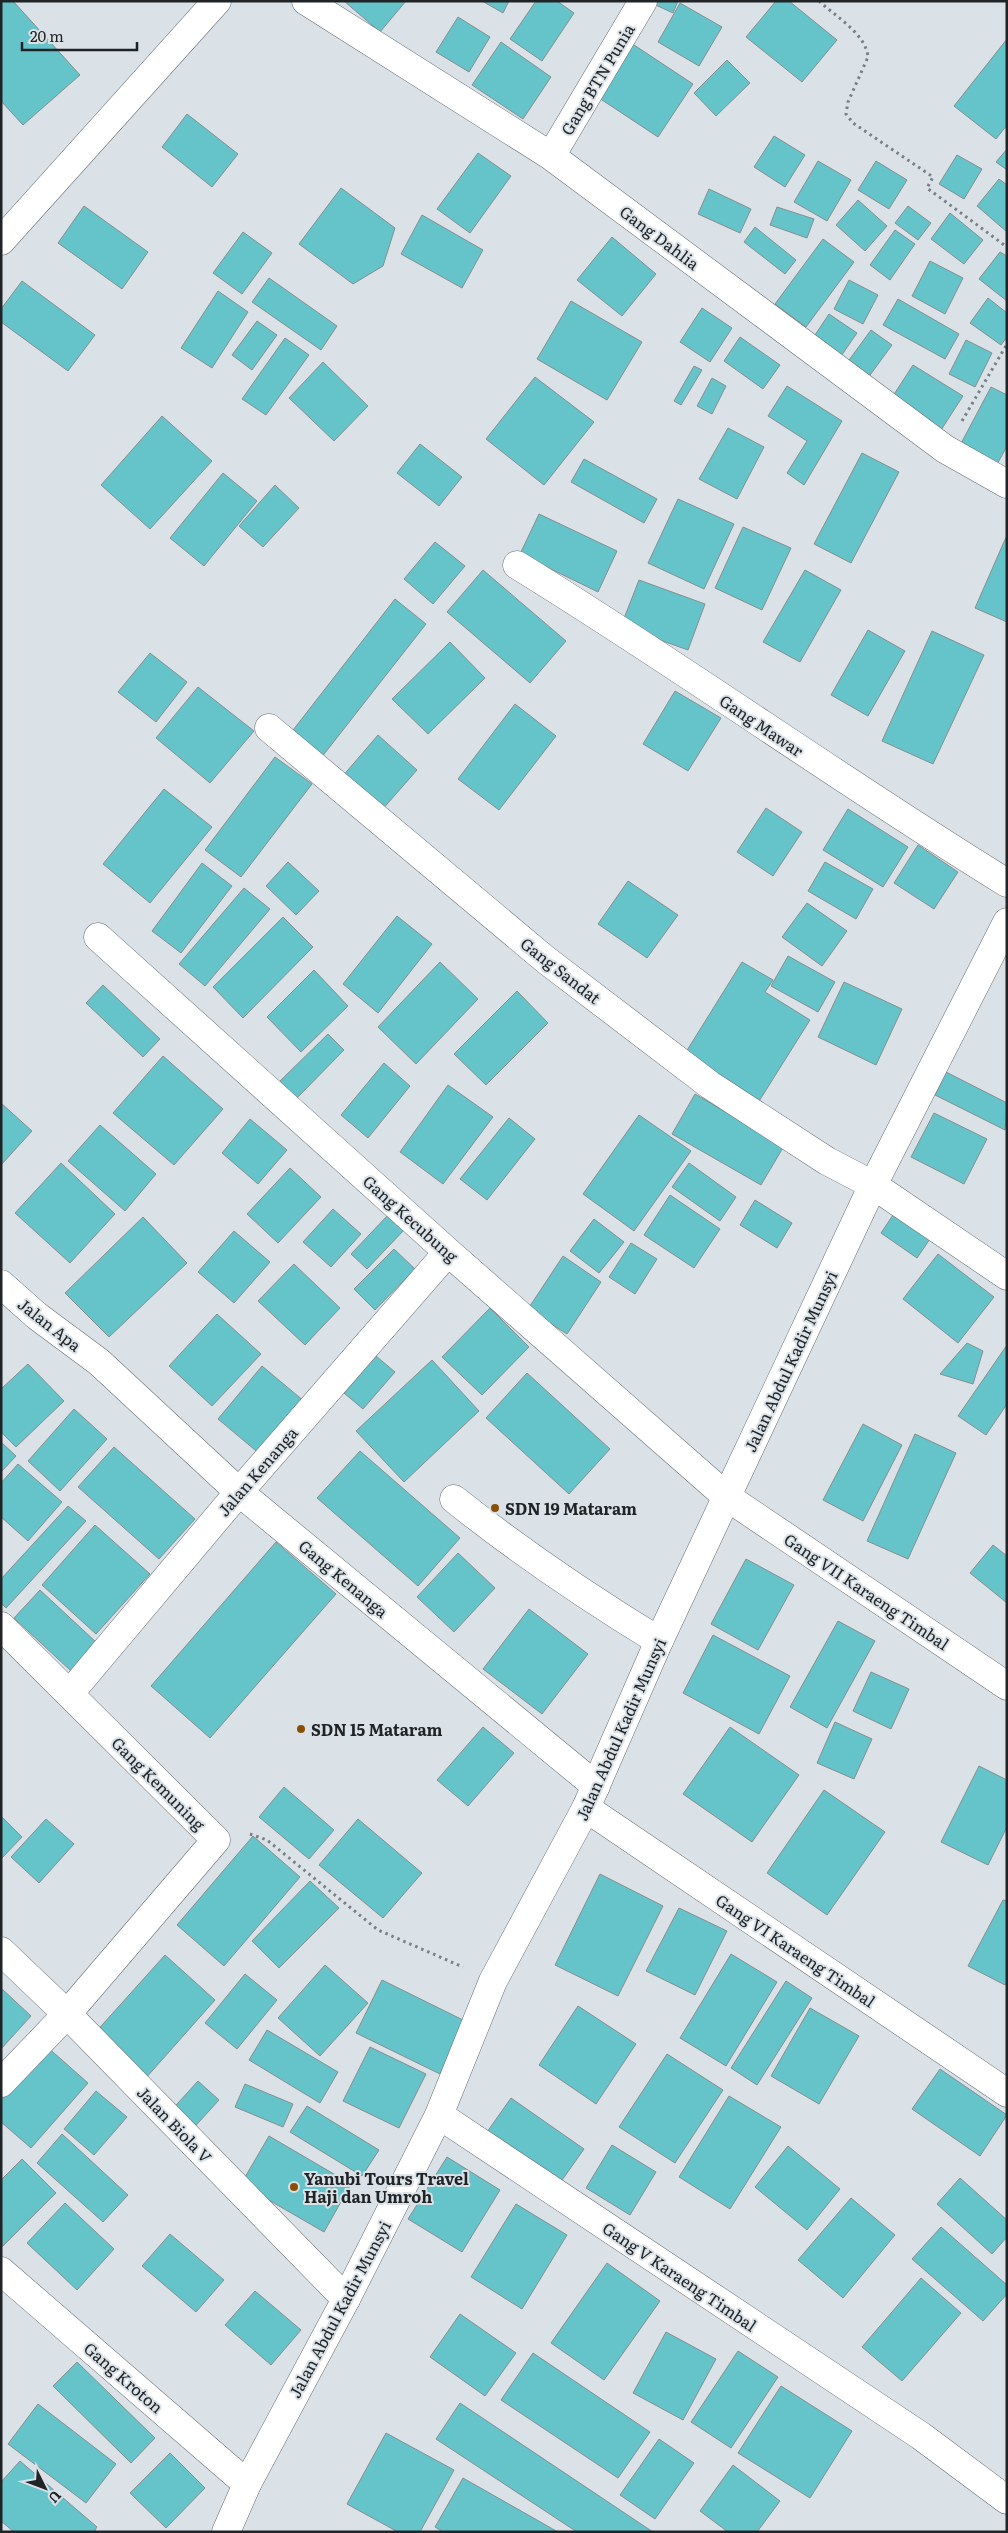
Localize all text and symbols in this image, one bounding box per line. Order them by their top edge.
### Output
street label: Gang BTN Punia [554,18,640,139]
scale bar [22,20,138,52]
text: 20 m [30,24,64,47]
street label: Gang Dahlia [615,199,705,275]
street label: Gang Mawar [715,688,809,762]
street label: Gang Sandat [516,931,607,1009]
street label: Gang Kecubung [358,1169,464,1267]
street label: Jalan Abdul Kadir Munsyi [737,1266,843,1456]
street label: Jalan Apa [13,1292,87,1357]
street label: Jalan Kenanga [211,1421,303,1521]
place label: SDN 19 Mataram [505,1496,637,1520]
marker: SDN 19 Mataram [489,1502,501,1514]
street label: Gang VII Karaeng Timbal [780,1527,954,1655]
street label: Gang Kenanga [294,1533,394,1623]
street label: Jalan Abdul Kadir Munsyi [569,1634,671,1824]
place label: SDN 15 Mataram [311,1717,442,1741]
marker: SDN 15 Mataram [295,1723,307,1735]
street label: Gang Kemuning [107,1731,211,1835]
street label: Gang VI Karaeng Timbal [711,1888,881,2012]
street label: Jalan Biola V [132,2080,218,2168]
place label: Yanubi Tours Travel Haji dan Umroh [304,2166,469,2208]
marker: Yanubi Tours Travel Haji dan Umroh [288,2181,300,2193]
street label: Gang V Karaeng Timbal [598,2215,762,2337]
street label: Jalan Abdul Kadir Munsyi [282,2216,396,2402]
street label: Gang Kroton [79,2336,169,2418]
north arrow [20,2463,70,2513]
text: U [44,2487,67,2508]

